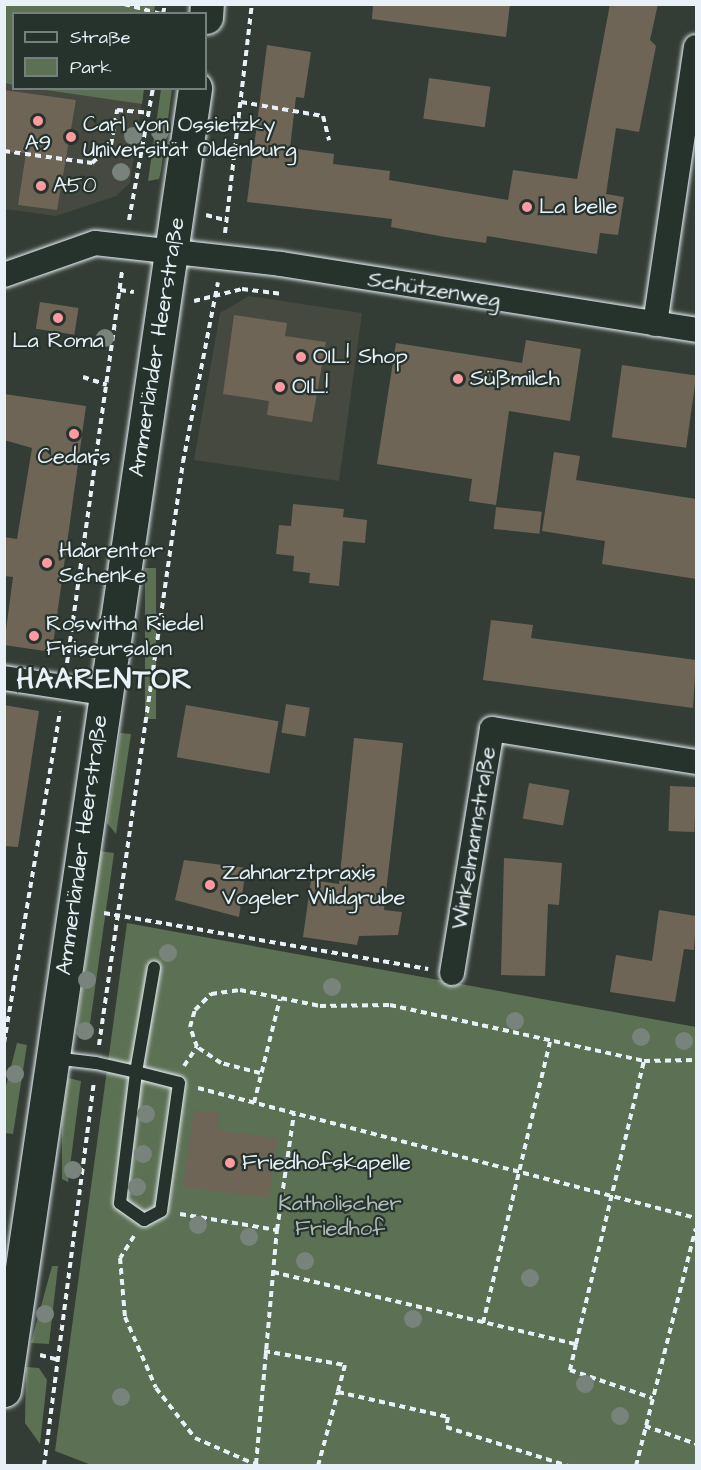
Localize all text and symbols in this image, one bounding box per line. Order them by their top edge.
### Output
legend [12,12,207,90]
text: Straße [70,25,130,50]
text: Park [70,55,112,80]
place label: Carl von Ossietzky Universität Oldenburg [83,111,297,162]
marker: A9 [31,114,45,128]
marker: Carl von Ossietzky Universität Oldenburg [64,130,78,144]
place label: A9 [25,131,51,157]
place label: A50 [53,173,97,199]
marker: A50 [34,179,48,193]
place label: La belle [539,194,617,220]
marker: La belle [520,200,534,214]
street label: Ammerländer Heerstraße [123,215,191,479]
street label: Schützenweg [366,266,502,314]
marker: La Roma [51,311,65,325]
place label: La Roma [12,328,104,354]
place label: OIL! Shop [313,344,408,370]
marker: OIL! Shop [294,350,308,364]
place label: Süßmilch [470,366,560,392]
marker: Süßmilch [451,372,465,386]
place label: OIL! [292,374,328,400]
marker: OIL! [273,380,287,394]
marker: Cedars [67,427,81,441]
place label: Cedars [37,444,111,470]
place label: Haarentor Schenke [59,537,163,588]
marker: Haarentor Schenke [40,556,54,570]
place label: Roswitha Riedel Friseursalon [46,610,204,662]
marker: Roswitha Riedel Friseursalon [27,629,41,643]
district label: HAARENTOR [17,663,193,697]
street label: Ammerländer Heerstraße [51,713,113,977]
street label: Winkelmannstraße [446,745,502,931]
place label: Zahnarztpraxis Vogeler Wildgrube [222,859,405,910]
marker: Zahnarztpraxis Vogeler Wildgrube [203,878,217,892]
place label: Friedhofskapelle [242,1150,411,1176]
marker: Friedhofskapelle [223,1156,237,1170]
park label: Katholischer Friedhof [278,1190,402,1242]

